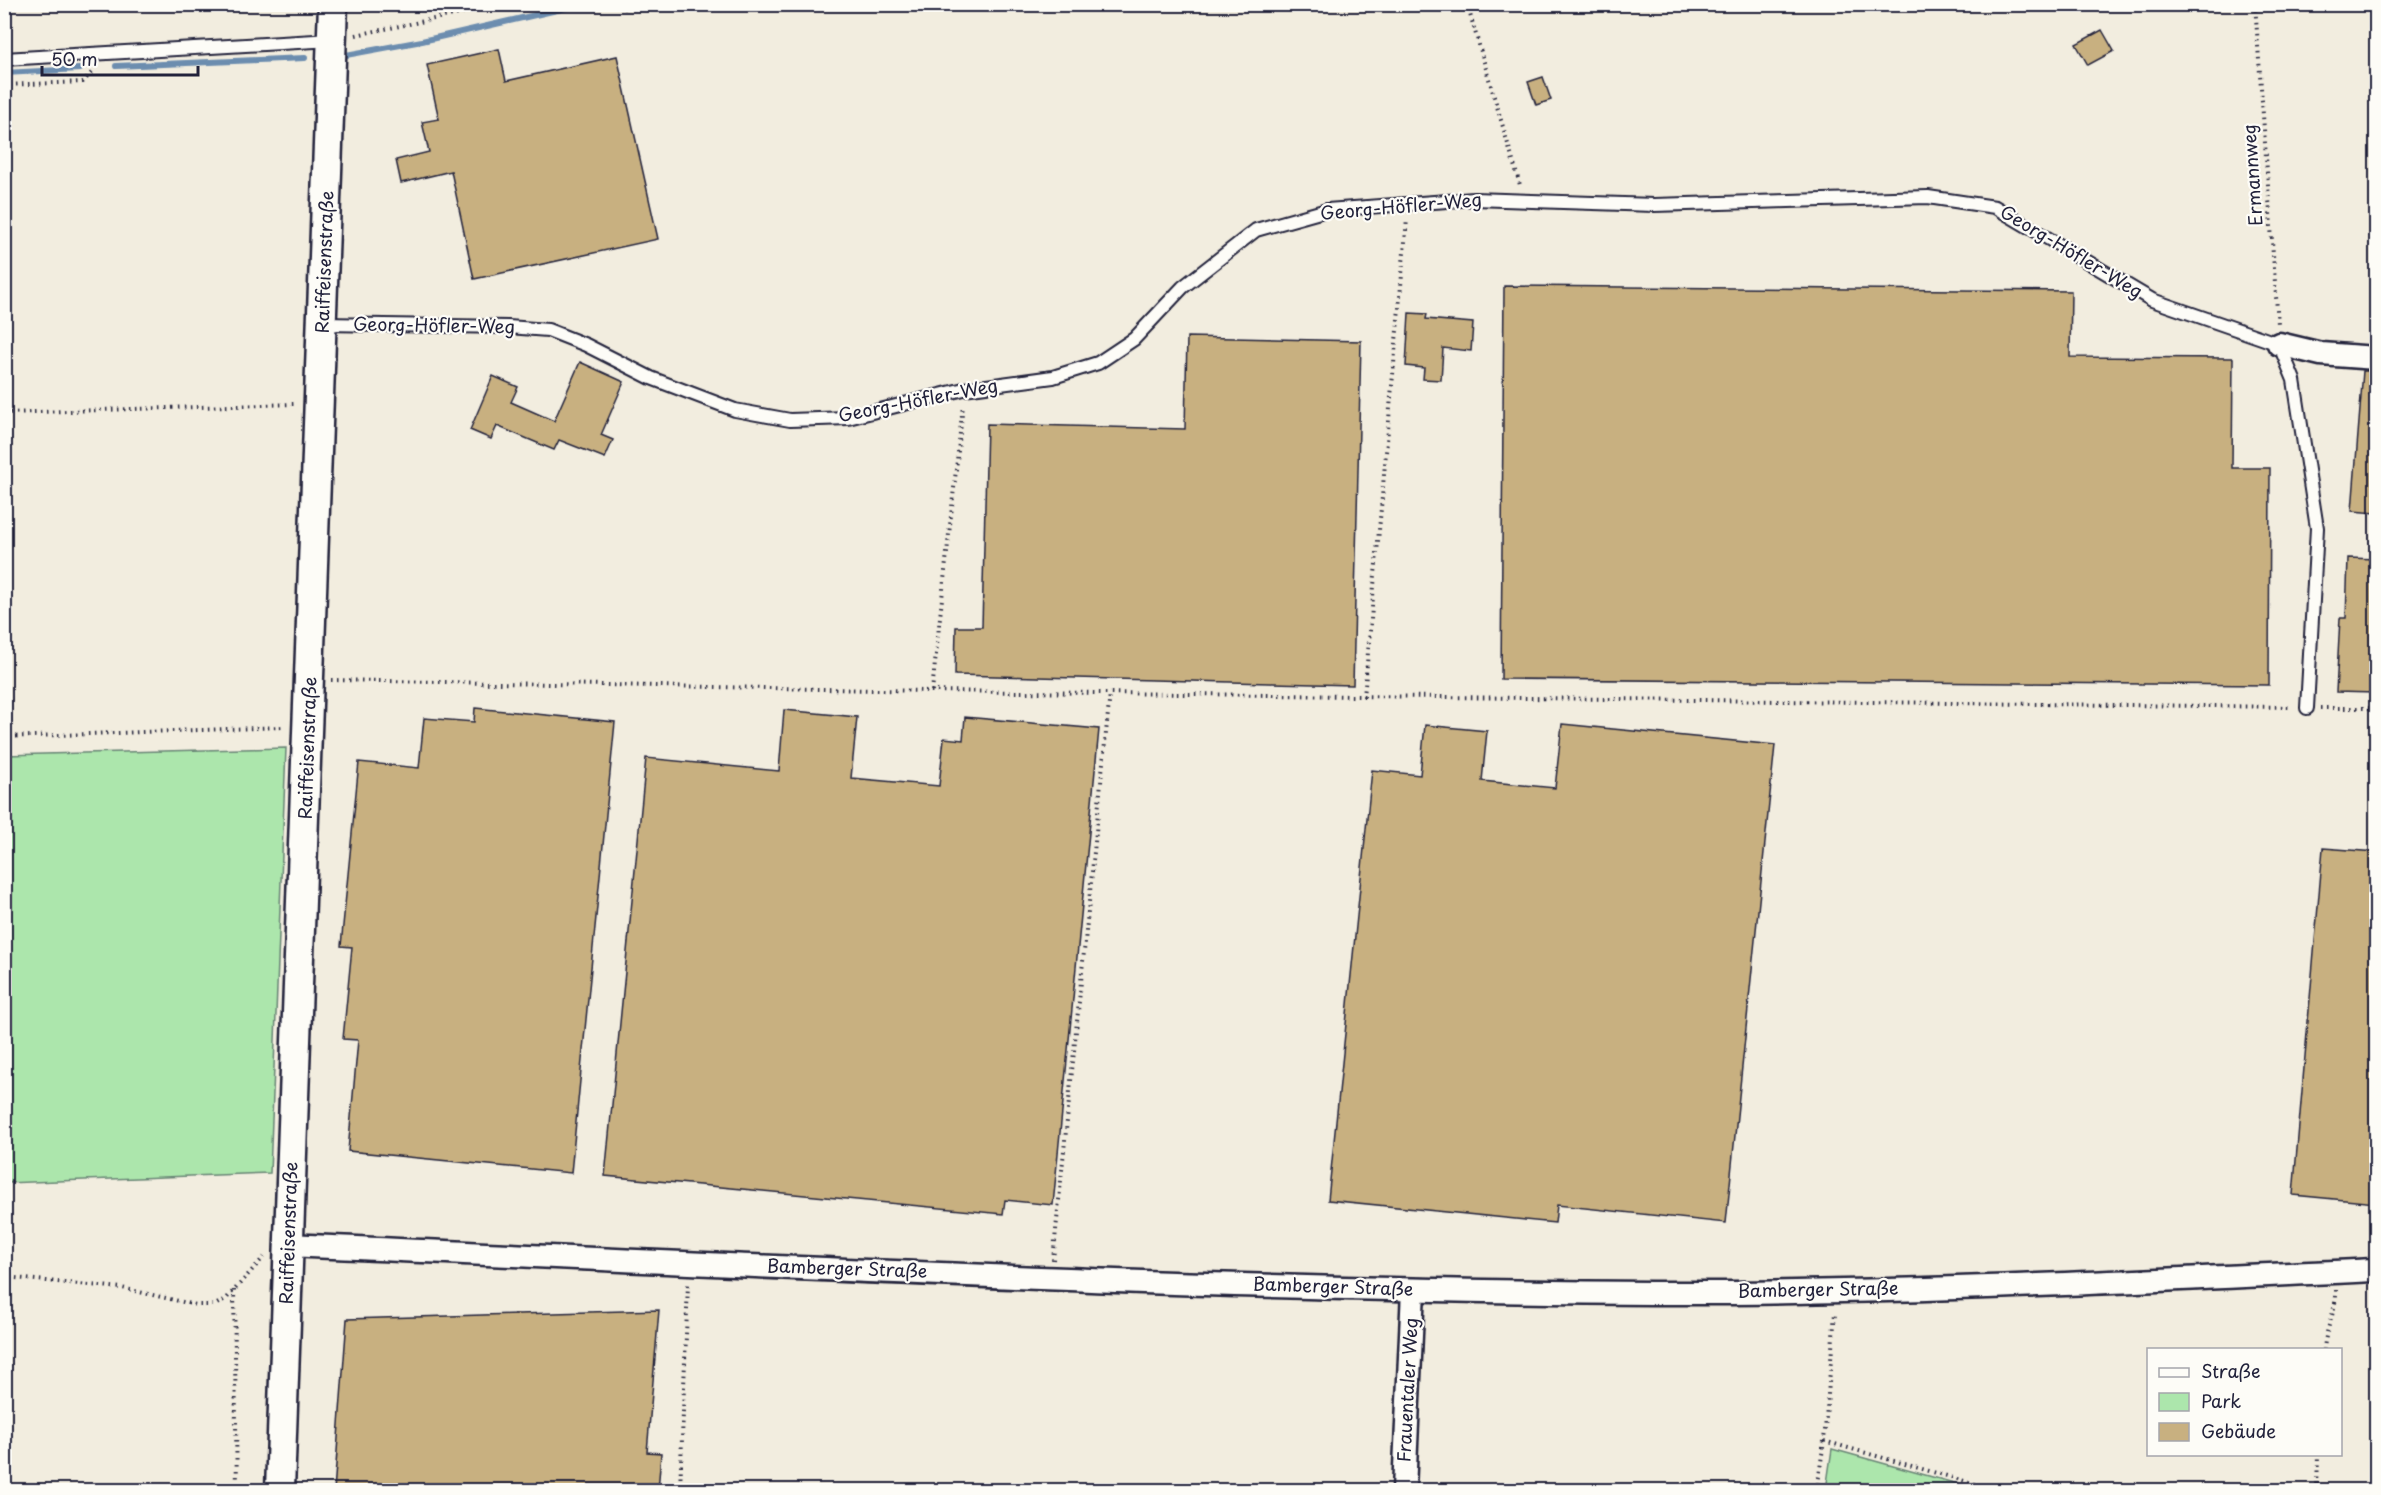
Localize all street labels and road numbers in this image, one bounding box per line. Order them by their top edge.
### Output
street label: Ermannweg [2234,123,2269,227]
street label: Georg-Höfler-Weg [1319,185,1483,226]
street label: Raiffeisenstraße [308,190,339,334]
street label: Georg-Höfler-Weg [1995,197,2148,304]
street label: Georg-Höfler-Weg [353,310,515,339]
street label: Georg-Höfler-Weg [836,371,1000,428]
street label: Raiffeisenstraße [291,676,322,820]
street label: Raiffeisenstraße [272,1161,303,1305]
street label: Bamberger Straße [766,1251,928,1284]
street label: Bamberger Straße [1252,1269,1414,1302]
street label: Bamberger Straße [1737,1274,1899,1303]
street label: Frauentaler Weg [1389,1317,1424,1463]

